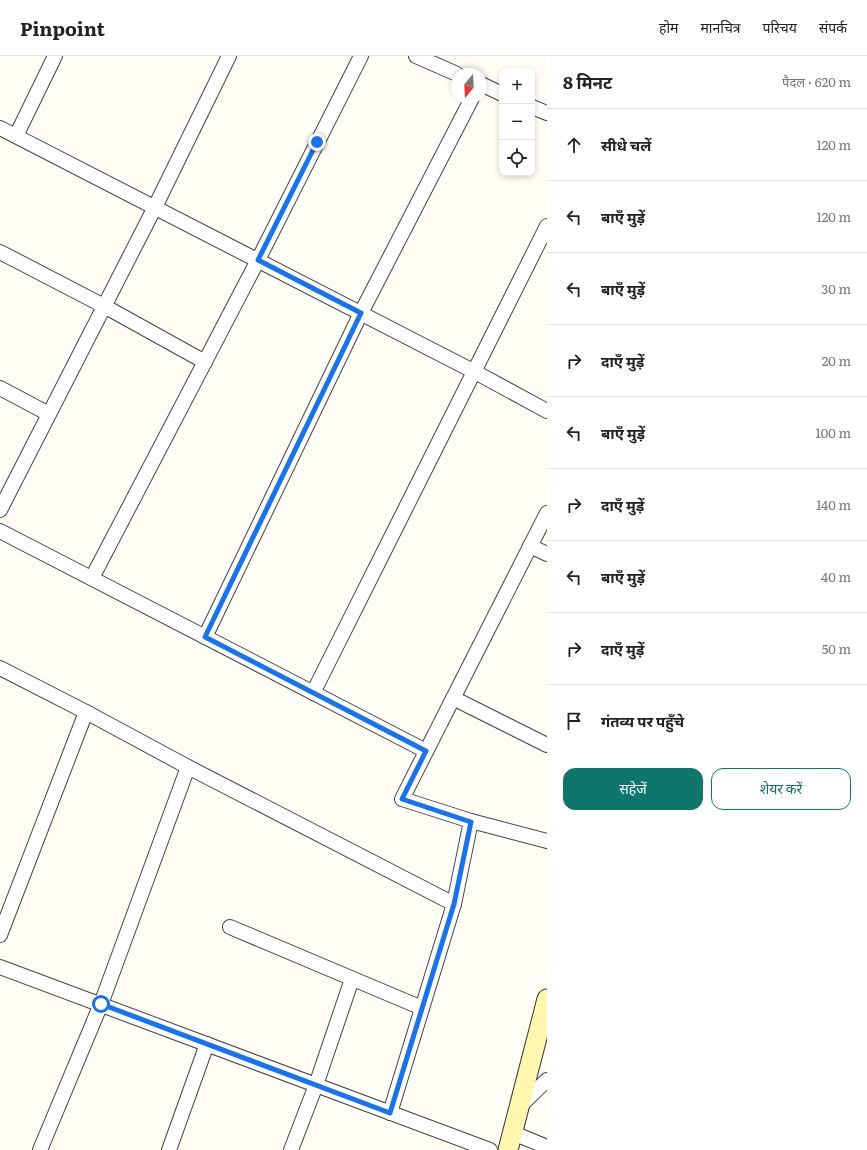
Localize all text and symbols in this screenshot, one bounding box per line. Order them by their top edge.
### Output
text: Pinpoint [20,14,105,42]
text: होम [659,17,678,37]
text: मानचित्र [700,17,741,37]
text: परिचय [763,17,797,37]
text: संपर्क [819,17,847,37]
north arrow [451,68,487,104]
map controls [499,68,535,176]
button: + [499,68,535,104]
text: 8 मिनट [563,69,612,94]
text: पैदल · 620 m [782,72,851,91]
button: − [499,104,535,140]
route end [308,133,326,151]
text: सीधे चलें [601,133,651,156]
icon: ahead [563,134,585,156]
text: 120 m [816,135,851,154]
button: locate [499,140,535,176]
text: बाएँ मुड़ें [601,205,645,228]
icon: left [563,206,585,228]
text: 120 m [816,207,851,226]
text: बाएँ मुड़ें [601,277,645,300]
icon: left [563,278,585,300]
text: 30 m [821,279,851,298]
text: दाएँ मुड़ें [601,349,644,372]
icon: right [563,350,585,372]
text: 20 m [822,351,851,370]
text: बाएँ मुड़ें [601,421,645,444]
icon: left [563,422,585,444]
text: 100 m [815,423,851,442]
text: दाएँ मुड़ें [601,493,644,516]
icon: right [563,494,585,516]
text: 140 m [816,495,851,514]
text: बाएँ मुड़ें [601,565,645,588]
icon: left [563,566,585,588]
text: 40 m [821,567,851,586]
text: दाएँ मुड़ें [601,637,644,660]
icon: right [563,638,585,660]
text: 50 m [822,639,851,658]
text: गंतव्य पर पहुँचे [601,709,684,732]
icon: arrive [563,710,585,732]
button: सहेजें [563,768,703,810]
button: शेयर करें [711,768,851,810]
route start [92,995,110,1013]

